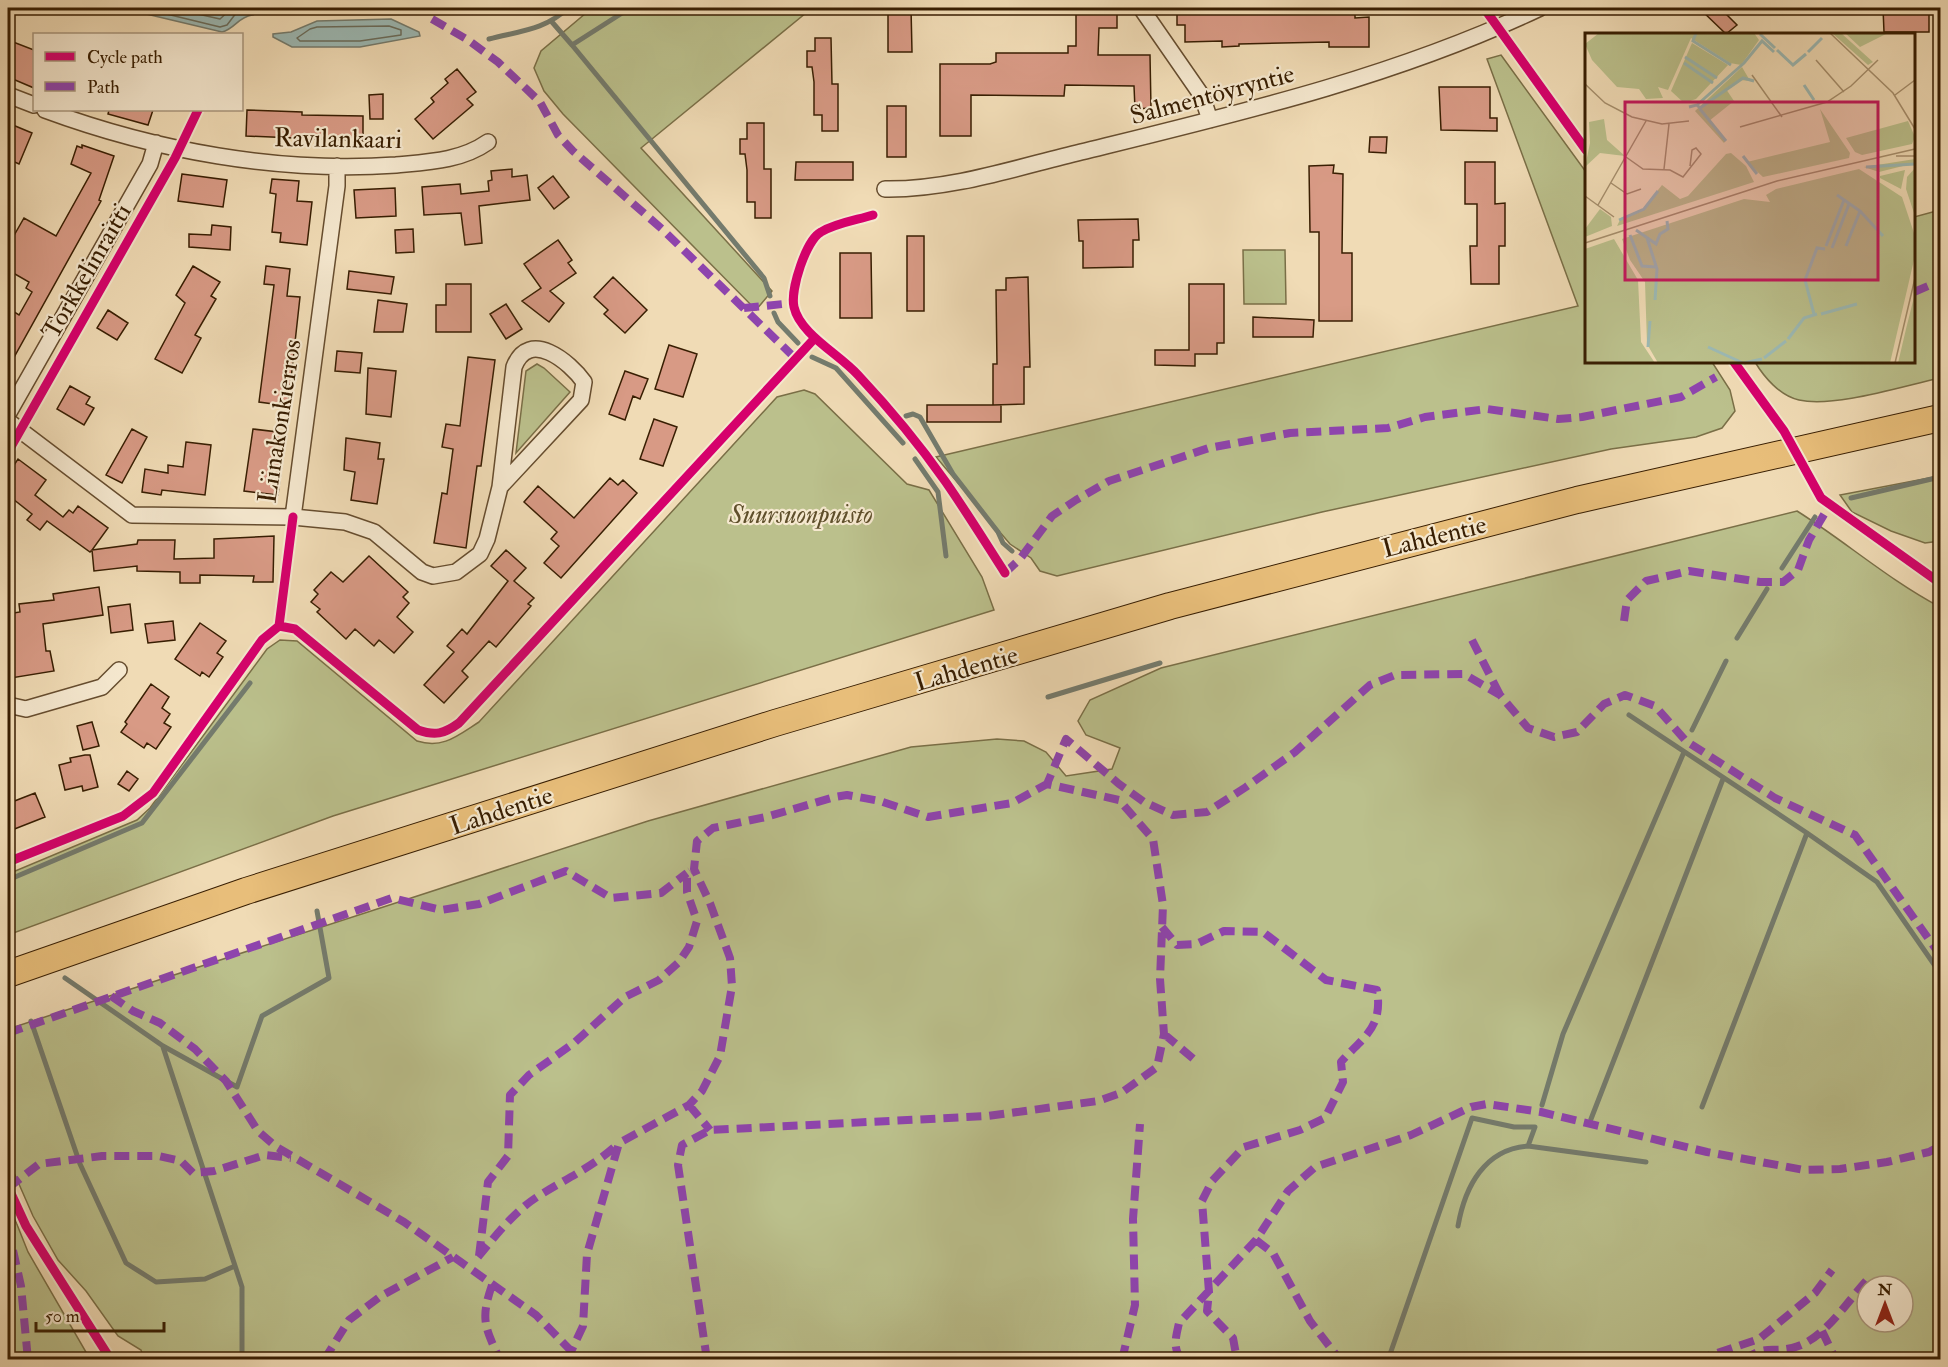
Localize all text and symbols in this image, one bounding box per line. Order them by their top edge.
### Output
legend [33,33,243,111]
inset map [1585,33,1915,363]
text: Cycle path [87,46,163,69]
street label: Salmentöyryntie [1127,58,1298,132]
text: Path [87,76,120,99]
street label: Ravilankaari [274,122,402,156]
street label: Torkkelinraitti [35,198,139,345]
street label: Liinakonkierros [251,337,309,505]
park label: Suursuonpuisto [728,499,873,531]
street label: Lahdentie [1379,509,1490,565]
street label: Lahdentie [911,639,1022,699]
street label: Lahdentie [446,779,557,843]
north arrow [1855,1274,1915,1334]
text: N [1877,1280,1893,1300]
scale bar [36,1295,164,1333]
text: 50 m [45,1305,80,1328]

